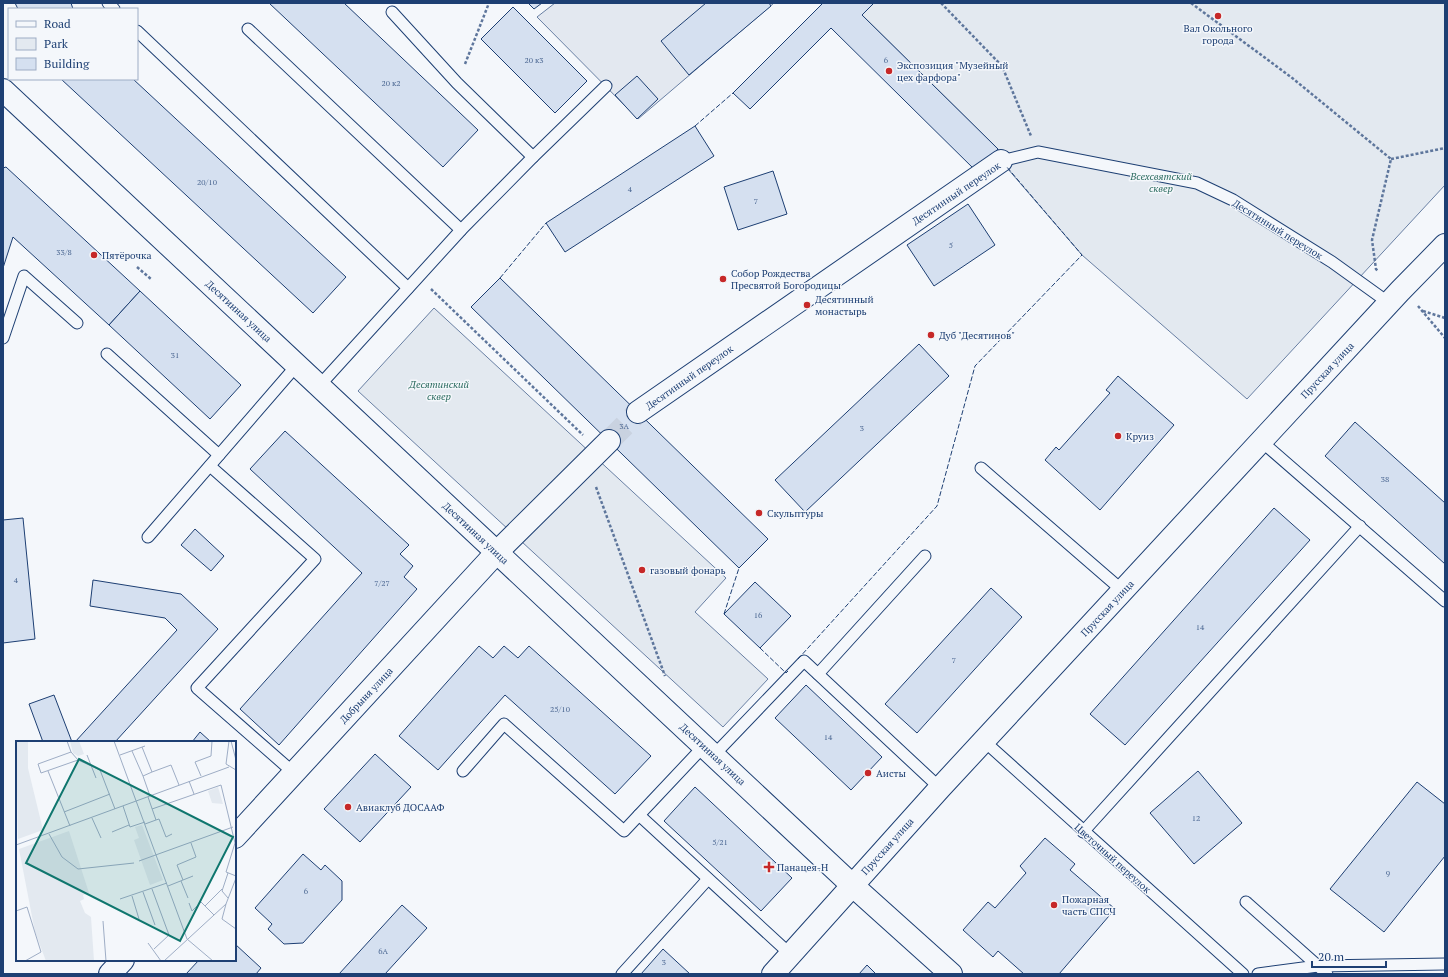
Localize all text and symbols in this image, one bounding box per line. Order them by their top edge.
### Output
legend [8,8,138,80]
marker: Вал Окольного города [1213,11,1223,21]
text: Road [44,16,71,31]
place label: Вал Окольного города [1183,22,1253,47]
text: Park [44,36,69,51]
house number: 20 к3 [524,55,544,65]
house number: 6 [884,55,889,65]
text: Building [44,56,90,71]
place label: Экспозиция "Музейный цех фарфора" [897,59,1008,84]
marker: Экспозиция "Музейный цех фарфора" [884,66,894,76]
house number: 20 к2 [381,78,401,88]
street label: Десятинный переулок [910,159,1003,228]
park label: Всехсвятский сквер [1129,170,1192,195]
house number: 20/10 [197,177,217,187]
house number: 4 [628,184,633,194]
house number: 7 [754,196,758,206]
street label: Десятинный переулок [1230,196,1326,263]
house number: 5 [949,240,953,250]
house number: 33/8 [56,247,72,257]
place label: Пятёрочка [102,249,152,262]
marker: Пятёрочка [89,250,99,260]
place label: Собор Рождества Пресвятой Богородицы [731,267,841,292]
marker: Собор Рождества Пресвятой Богородицы [718,274,728,284]
street label: Десятинная улица [203,278,274,345]
place label: Десятинный монастырь [815,293,874,318]
marker: Десятинный монастырь [802,300,812,310]
place label: Дуб "Десятинов" [939,329,1015,342]
marker: Дуб "Десятинов" [926,330,936,340]
street label: Прусская улица [1298,339,1357,401]
street label: Десятинный переулок [643,342,736,413]
house number: 31 [171,350,179,360]
park label: Десятинский сквер [408,378,469,403]
house number: 3А [619,421,629,431]
house number: 3 [860,423,864,433]
place label: Круиз [1126,430,1154,443]
marker: Круиз [1113,431,1123,441]
house number: 38 [1381,474,1389,484]
street label: Десятинная улица [440,500,511,567]
place label: Скульптуры [767,507,824,520]
marker: Скульптуры [754,508,764,518]
place label: газовый фонарь [650,564,726,577]
marker: газовый фонарь [637,565,647,575]
house number: 4 [14,575,19,585]
street label: Прусская улица [1078,577,1137,639]
house number: 7/27 [374,578,390,588]
house number: 16 [754,610,763,620]
house number: 14 [1196,622,1205,632]
house number: 7 [952,655,956,665]
street label: Добрыня улица [337,665,396,726]
house number: 25/10 [550,704,570,714]
street label: Десятинная улица [677,721,748,788]
house number: 14 [824,732,833,742]
inset map [16,741,236,961]
place label: Аисты [876,767,906,780]
marker: Аисты [863,768,873,778]
place label: Авиаклуб ДОСААФ [356,801,445,814]
marker: Авиаклуб ДОСААФ [343,802,353,812]
house number: 12 [1192,813,1200,823]
street label: Прусская улица [858,815,916,878]
street label: Цветочный переулок [1072,821,1154,897]
house number: 5/21 [712,837,728,847]
place label: Панацея-Н [777,861,828,874]
marker: Панацея-Н [764,862,774,872]
house number: 9 [1386,868,1390,878]
house number: 6 [304,886,309,896]
place label: Пожарная часть СПСЧ [1062,893,1116,918]
marker: Пожарная часть СПСЧ [1049,900,1059,910]
scale bar [1312,943,1386,969]
house number: 6А [378,946,388,956]
text: 20 m [1318,949,1345,964]
house number: 3 [662,957,666,967]

